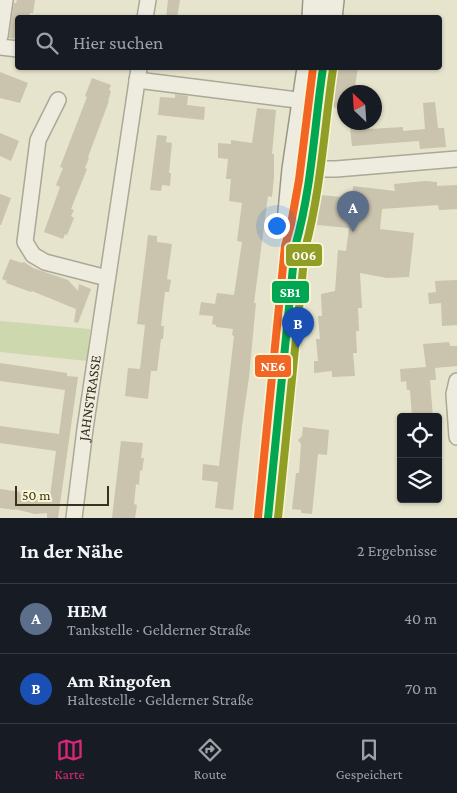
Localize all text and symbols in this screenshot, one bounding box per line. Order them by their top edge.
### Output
search box [15,15,442,70]
icon: search [33,29,61,57]
text: Hier suchen [73,32,163,53]
north arrow [337,85,382,130]
pin: A [337,191,369,232]
your location [264,213,290,239]
line badge: 006 [285,243,323,267]
text: 006 [292,247,316,263]
line badge: SB1 [271,280,310,304]
text: SB1 [280,284,300,300]
pin: B [282,307,314,348]
street label: JAHNSTRASSE [75,354,104,444]
line badge: NE6 [254,354,292,378]
text: NE6 [260,358,286,374]
map controls [397,413,442,503]
button: locate [397,413,442,458]
button: layers [397,458,442,503]
scale bar [15,483,109,506]
text: 50 m [22,487,50,503]
text: In der Nähe [20,539,123,563]
text: 2 Ergebnisse [357,542,437,559]
text: HEM [67,600,107,621]
text: A [31,610,41,627]
text: 40 m [404,610,437,627]
text: Tankstelle · Gelderner Straße [67,621,251,638]
text: Am Ringofen [67,670,171,691]
text: B [31,680,41,697]
text: 70 m [405,680,437,697]
text: Haltestelle · Gelderner Straße [67,691,253,708]
tab: Karte [55,736,85,782]
tab: Route [194,736,227,782]
tab: Gespeichert [336,736,402,782]

